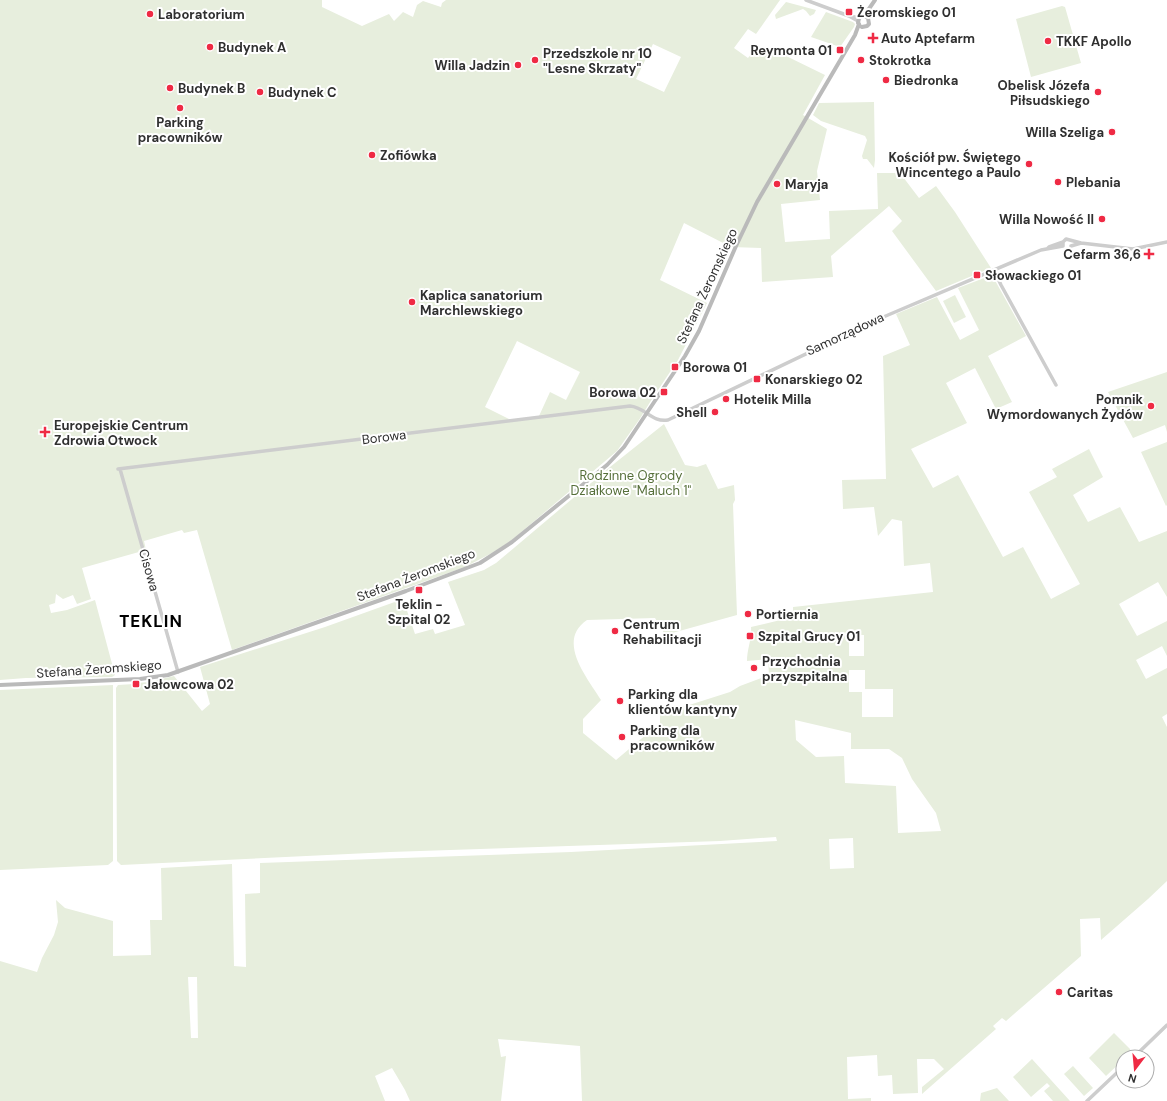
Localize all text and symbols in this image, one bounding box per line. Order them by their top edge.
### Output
place label: Żeromskiego 01 [857,4,956,21]
place label: Laboratorium [158,6,245,23]
marker: Żeromskiego 01 [844,7,854,17]
marker: Laboratorium [145,9,155,19]
place label: Auto Aptefarm [881,30,975,47]
marker: Auto Aptefarm [868,33,878,43]
place label: TKKF Apollo [1056,33,1132,50]
marker: TKKF Apollo [1043,36,1053,46]
place label: Budynek A [218,39,286,56]
marker: Budynek A [205,42,215,52]
place label: Reymonta 01 [750,42,832,59]
place label: Przedszkole nr 10 "Lesne Skrzaty" [543,45,652,77]
marker: Reymonta 01 [835,45,845,55]
place label: Stokrotka [869,52,931,69]
marker: Przedszkole nr 10 "Lesne Skrzaty" [530,55,540,65]
marker: Stokrotka [856,55,866,65]
place label: Willa Jadzin [434,57,510,74]
marker: Willa Jadzin [513,60,523,70]
place label: Biedronka [894,72,958,89]
marker: Biedronka [881,75,891,85]
place label: Obelisk Józefa Piłsudskiego [998,77,1090,109]
place label: Budynek B [178,80,245,97]
marker: Budynek B [165,83,175,93]
place label: Budynek C [268,84,337,101]
marker: Budynek C [255,87,265,97]
marker: Obelisk Józefa Piłsudskiego [1093,87,1103,97]
marker: Parking pracowników [175,103,185,113]
place label: Parking pracowników [138,114,223,146]
place label: Willa Szeliga [1025,124,1104,141]
marker: Willa Szeliga [1107,127,1117,137]
place label: Zofiówka [380,147,437,164]
place label: Kościół pw. Świętego Wincentego a Paulo [889,148,1021,181]
marker: Zofiówka [367,150,377,160]
marker: Kościół pw. Świętego Wincentego a Paulo [1024,159,1034,169]
place label: Plebania [1066,174,1121,191]
place label: Maryja [785,176,829,193]
marker: Plebania [1053,177,1063,187]
marker: Maryja [772,179,782,189]
place label: Willa Nowość II [999,211,1094,228]
marker: Willa Nowość II [1097,214,1107,224]
street label: Stefana Żeromskiego [673,225,741,347]
place label: Cefarm 36,6 [1063,246,1141,263]
marker: Cefarm 36,6 [1144,249,1154,259]
place label: Słowackiego 01 [985,267,1081,284]
marker: Słowackiego 01 [972,270,982,280]
place label: Kaplica sanatorium Marchlewskiego [420,287,542,319]
marker: Kaplica sanatorium Marchlewskiego [407,297,417,307]
street label: Samorządowa [803,309,887,359]
place label: Borowa 01 [683,359,747,376]
marker: Borowa 01 [670,362,680,372]
place label: Konarskiego 02 [765,371,863,388]
marker: Konarskiego 02 [752,374,762,384]
place label: Borowa 02 [589,384,656,401]
marker: Borowa 02 [659,387,669,397]
place label: Hotelik Milla [734,391,811,408]
place label: Pomnik Wymordowanych Żydów [987,391,1143,423]
marker: Hotelik Milla [721,394,731,404]
marker: Pomnik Wymordowanych Żydów [1146,401,1156,411]
place label: Shell [676,404,707,421]
marker: Shell [710,407,720,417]
place label: Europejskie Centrum Zdrowia Otwock [54,417,188,449]
marker: Europejskie Centrum Zdrowia Otwock [39,426,51,438]
street label: Borowa [361,426,407,448]
park label: Rodzinne Ogrody Działkowe "Maluch 1" [571,467,692,499]
street label: Stefana Żeromskiego [354,544,478,605]
street label: Cisowa [135,547,163,593]
marker: Teklin - Szpital 02 [414,585,424,595]
place label: Teklin - Szpital 02 [388,596,450,628]
place label: Portiernia [756,606,818,623]
marker: Portiernia [743,609,753,619]
district label: TEKLIN [119,610,183,632]
place label: Centrum Rehabilitacji [623,616,702,648]
marker: Centrum Rehabilitacji [610,626,620,636]
place label: Szpital Grucy 01 [758,628,860,645]
marker: Szpital Grucy 01 [745,631,755,641]
place label: Przychodnia przyszpitalna [762,653,847,685]
street label: Stefana Żeromskiego [36,656,163,682]
marker: Przychodnia przyszpitalna [749,663,759,673]
place label: Jałowcowa 02 [144,676,234,693]
marker: Jałowcowa 02 [131,679,141,689]
place label: Parking dla klientów kantyny [628,686,737,718]
marker: Parking dla klientów kantyny [615,696,625,706]
place label: Parking dla pracowników [630,722,715,754]
marker: Parking dla pracowników [617,732,627,742]
place label: Caritas [1067,984,1113,1001]
marker: Caritas [1054,987,1064,997]
north arrow [1115,1049,1155,1089]
text: N [1126,1071,1138,1086]

